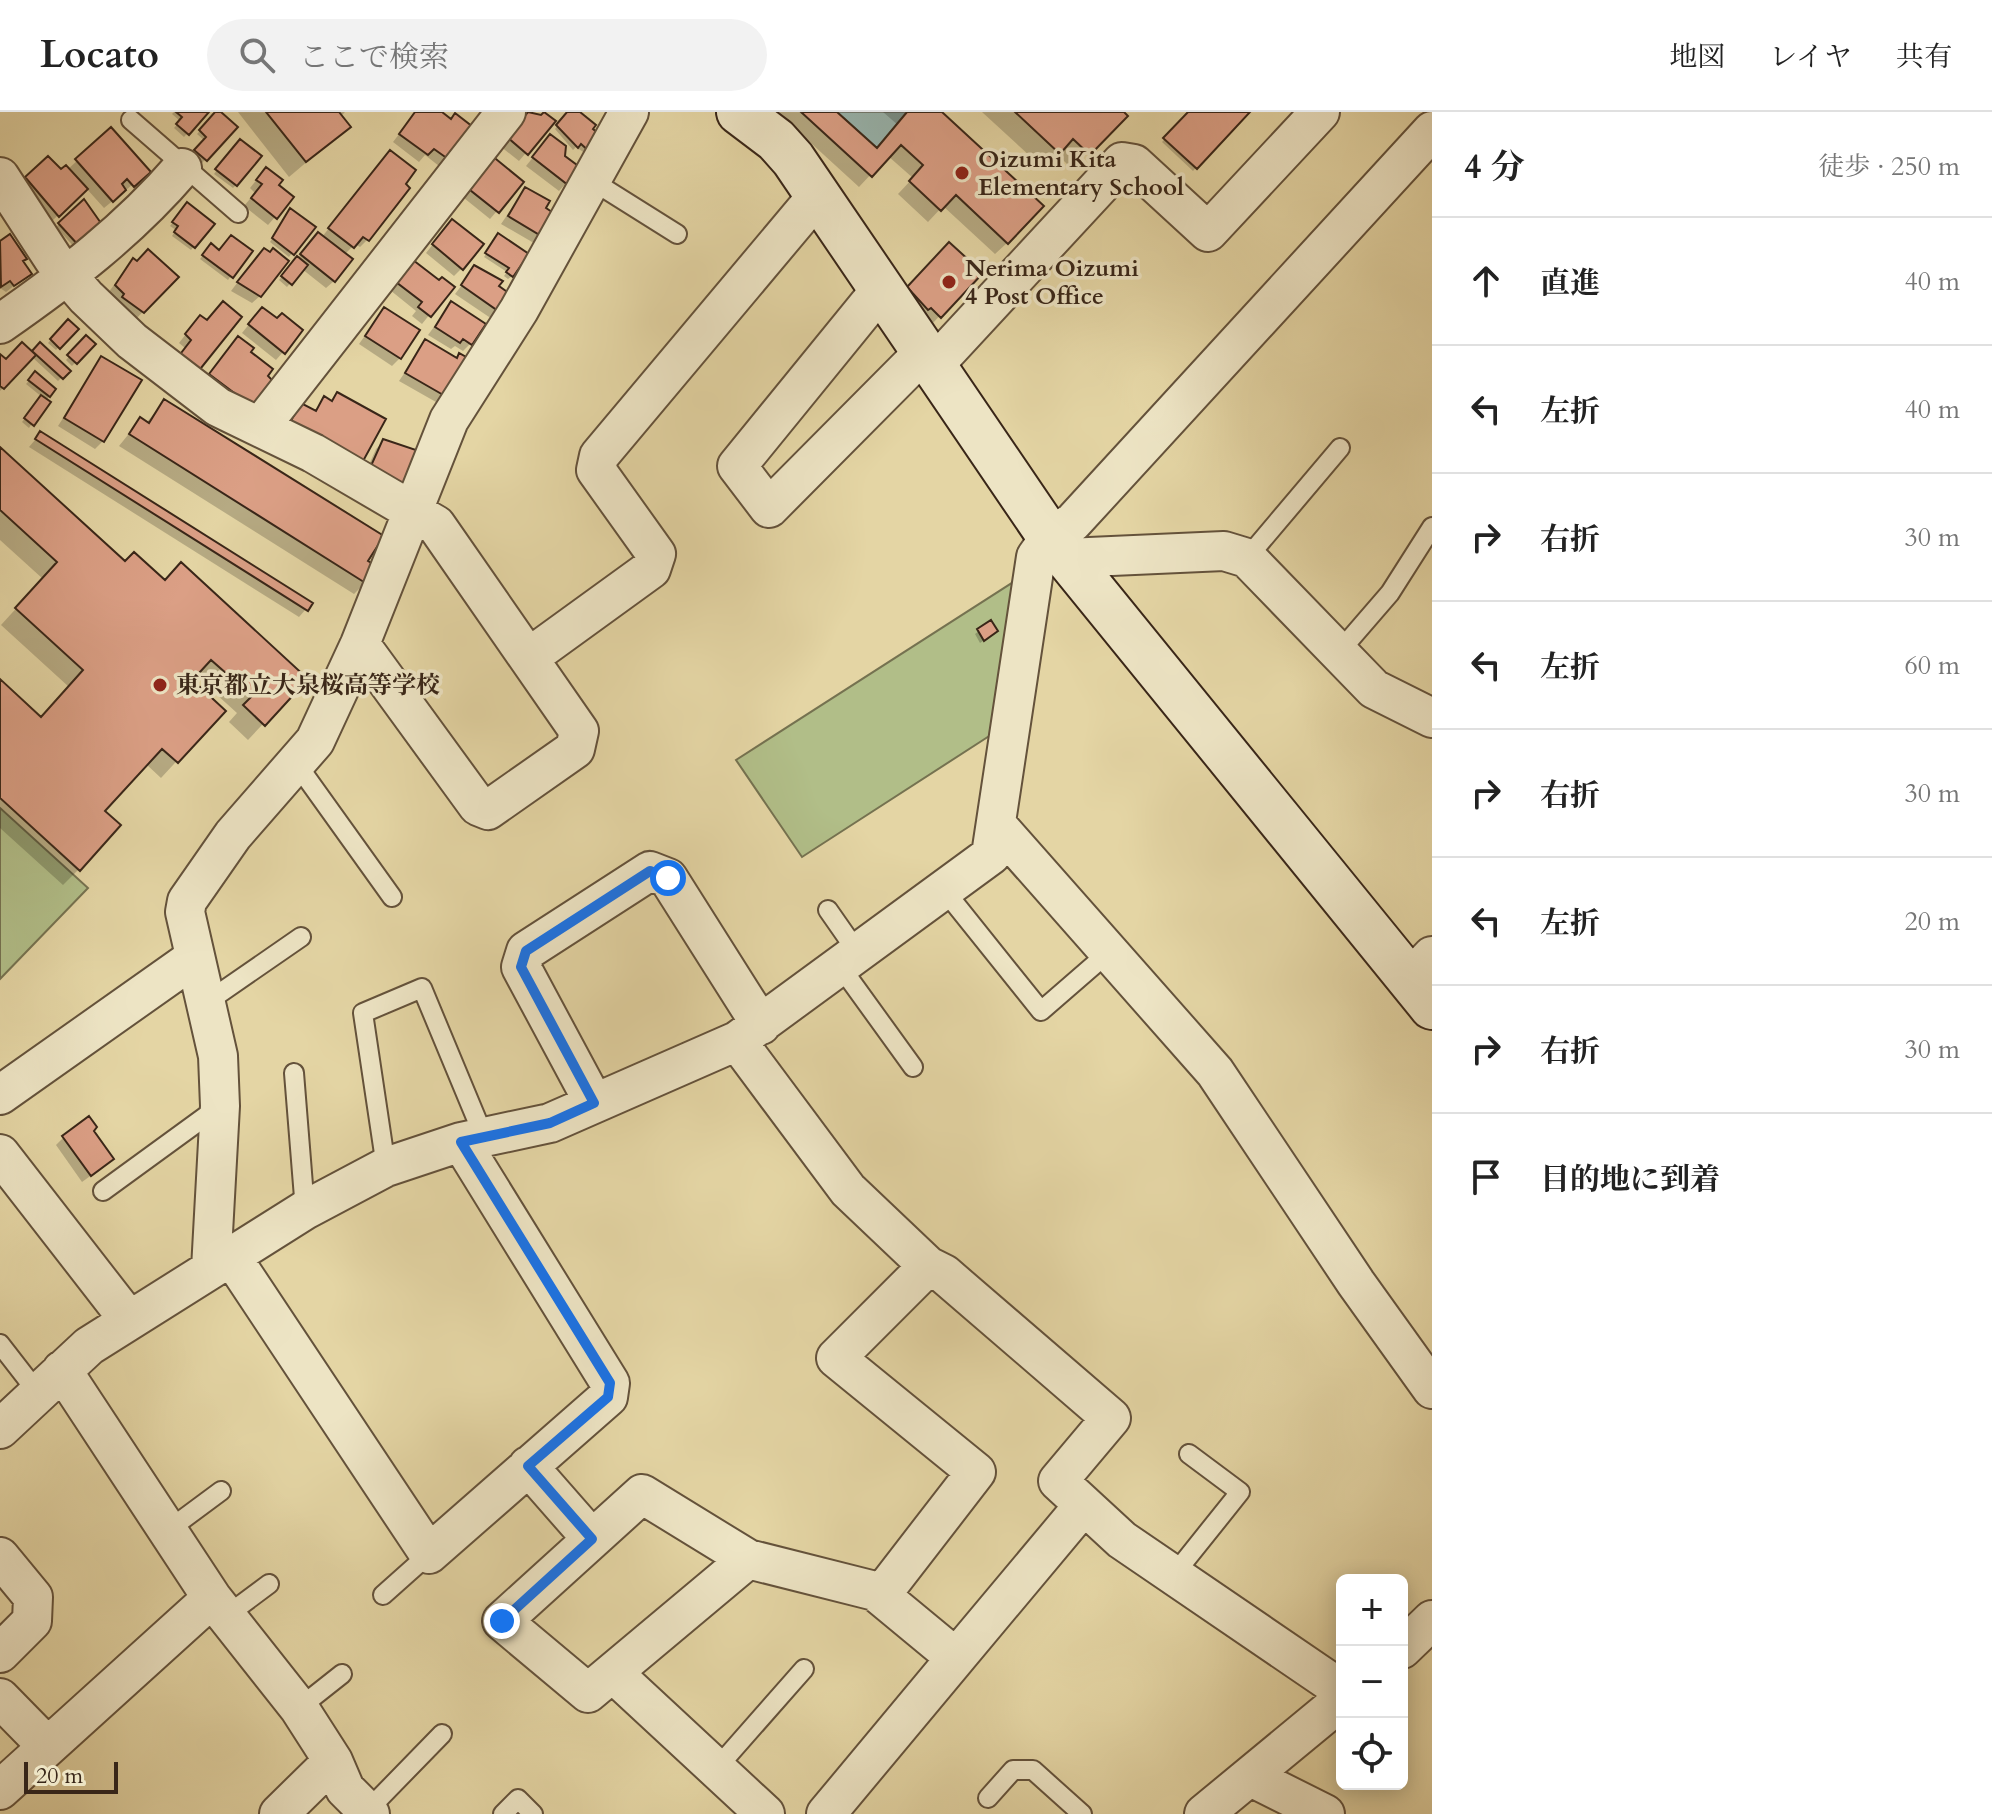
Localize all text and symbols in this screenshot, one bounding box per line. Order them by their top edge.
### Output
search box [207,19,767,91]
text: Locato [40,29,159,81]
icon: search [235,33,279,77]
text: ここで検索 [299,37,449,78]
text: 地図 [1669,38,1725,76]
text: レイヤ [1769,38,1852,76]
text: 共有 [1896,38,1952,76]
place label: Oizumi Kita Elementary School [978,143,1184,204]
text: 4 分 [1464,144,1525,190]
text: 徒歩 · 250 m [1819,149,1960,184]
marker: Oizumi Kita Elementary School [953,164,971,182]
place label: Nerima Oizumi 4 Post Office [965,252,1139,313]
icon: ahead [1464,259,1508,303]
text: 直進 [1540,263,1600,304]
text: 40 m [1904,264,1960,299]
marker: Nerima Oizumi 4 Post Office [940,273,958,291]
icon: left [1464,387,1508,431]
text: 左折 [1540,391,1600,432]
text: 40 m [1904,392,1960,427]
icon: right [1464,515,1508,559]
text: 右折 [1540,519,1600,560]
text: 30 m [1904,520,1960,555]
icon: left [1464,643,1508,687]
text: 左折 [1540,647,1600,688]
text: 60 m [1904,648,1960,683]
place label: 東京都立大泉桜高等学校 [176,669,440,702]
marker: 東京都立大泉桜高等学校 [151,676,169,694]
icon: right [1464,771,1508,815]
text: 右折 [1540,775,1600,816]
text: 30 m [1904,776,1960,811]
route start [650,860,686,896]
icon: left [1464,899,1508,943]
text: 左折 [1540,903,1600,944]
text: 20 m [1904,904,1960,939]
icon: right [1464,1027,1508,1071]
text: 右折 [1540,1031,1600,1072]
text: 30 m [1904,1032,1960,1067]
icon: arrive [1464,1155,1508,1199]
text: 目的地に到着 [1540,1159,1720,1200]
map controls [1336,1574,1408,1790]
button: + [1336,1574,1408,1646]
route end [484,1603,520,1639]
button: − [1336,1646,1408,1718]
button: locate [1336,1718,1408,1790]
scale bar [24,1758,118,1794]
text: 20 m [36,1761,83,1791]

